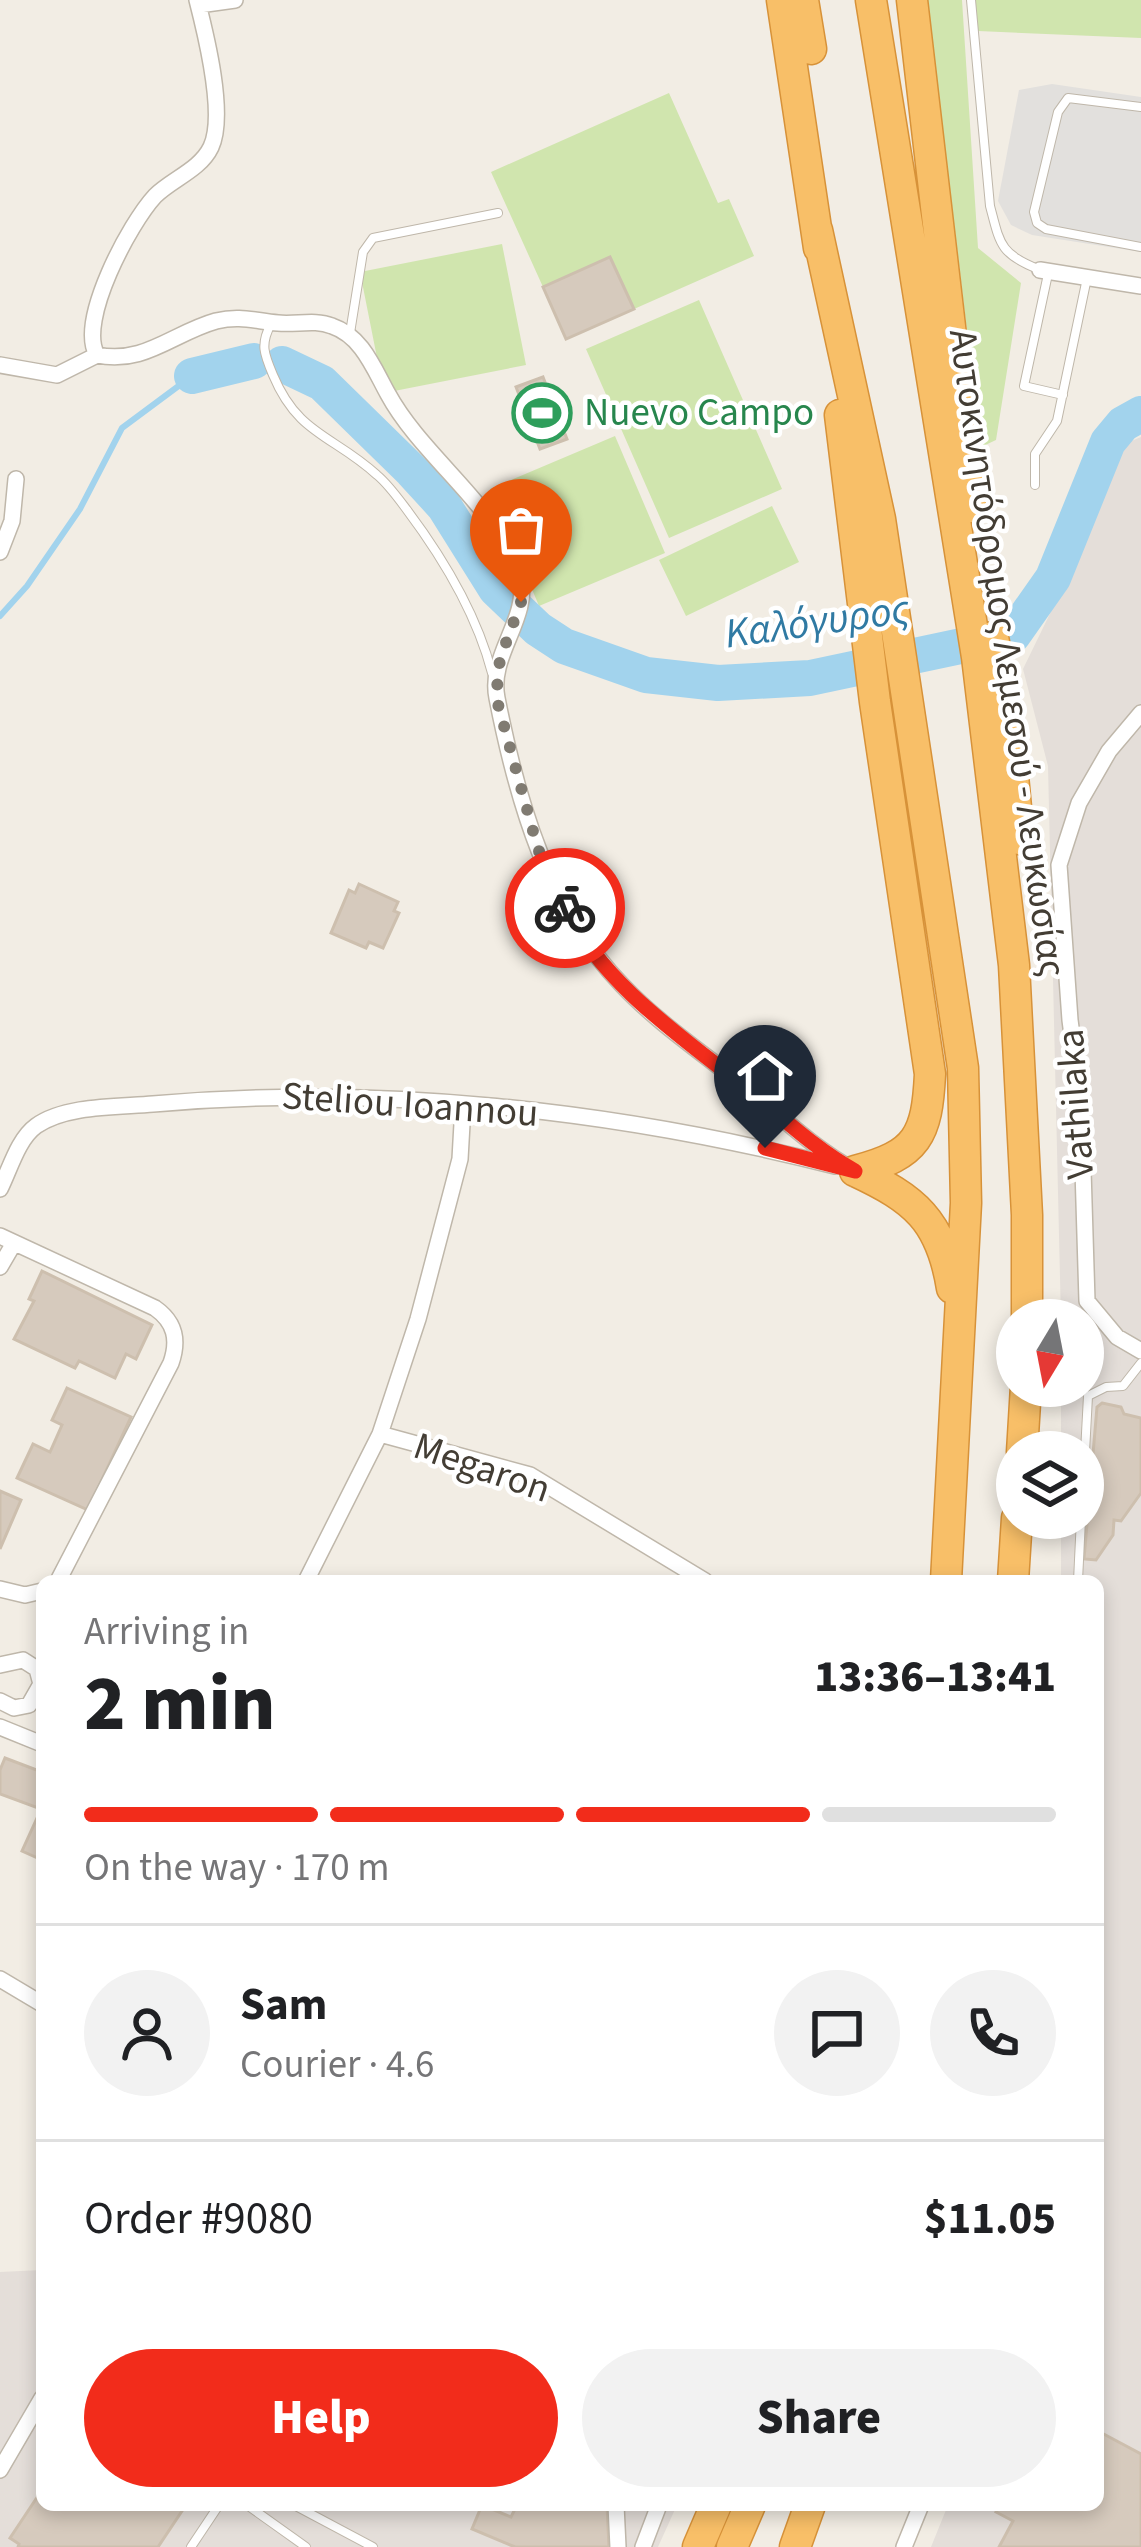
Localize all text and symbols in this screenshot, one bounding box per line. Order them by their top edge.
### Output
street label: Αυτοκινητόδρομος Λεμεσού - Λευκωσίας [934,325,1080,981]
sports icon: Nuevo Campo [511,382,573,444]
place label: Nuevo Campo [584,385,814,441]
pin [470,479,572,602]
icon: bag [488,497,554,563]
water label: Καλόγυρος [721,579,914,665]
courier [505,848,625,968]
icon: bike [532,875,598,941]
pin [714,1025,816,1148]
street label: Vathilaka [1043,1027,1109,1181]
icon: home [732,1043,798,1109]
street label: Steliou Ioannou [280,1068,540,1142]
north arrow [996,1299,1104,1407]
map controls [996,1299,1104,1539]
street label: Megaron [406,1418,558,1518]
button: layers [996,1431,1104,1539]
text: Arriving in [84,1604,249,1660]
text: 13:36–13:41 [814,1645,1056,1709]
text: 2 min [84,1649,276,1760]
text: On the way · 170 m [84,1840,390,1896]
button: person [84,1970,210,2096]
button: chat [774,1970,900,2096]
button: phone [930,1970,1056,2096]
text: Sam [240,1973,327,2037]
text: Courier · 4.6 [240,2037,434,2093]
text: Order #9080 [84,2187,313,2251]
text: $11.05 [924,2187,1056,2251]
button: Help [84,2349,558,2487]
button: Share [582,2349,1056,2487]

